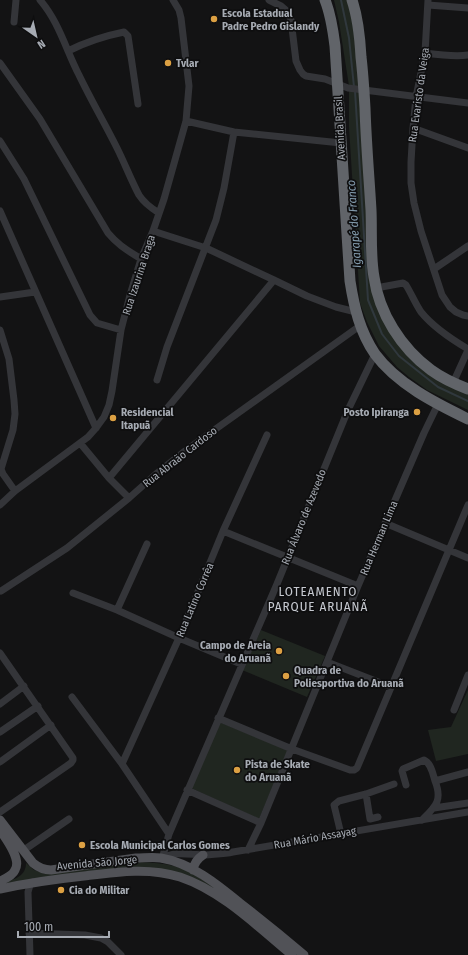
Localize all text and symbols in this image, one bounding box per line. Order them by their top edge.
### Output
place label: Escola Estadual Padre Pedro Gislandy [222,7,320,33]
marker: Escola Estadual Padre Pedro Gislandy [209,14,219,24]
north arrow [16,16,56,56]
text: N [35,37,48,51]
street label: Rua Evaristo da Veiga [406,47,432,143]
place label: Tvlar [176,57,200,70]
marker: Tvlar [163,58,173,68]
street label: Avenida Brasil [332,96,348,160]
water label: Igarapé do Franco [344,180,364,268]
street label: Rua Izaurina Braga [120,233,158,317]
place label: Residencial Itapuã [121,406,175,432]
place label: Posto Ipiranga [343,406,410,419]
marker: Posto Ipiranga [412,407,422,417]
marker: Residencial Itapuã [108,413,118,423]
street label: Rua Abraão Cardoso [140,424,220,490]
street label: Rua Álvaro de Azevedo [278,467,329,567]
street label: Rua Herman Lima [358,499,400,577]
street label: Rua Latino Corrêa [173,561,217,639]
district label: LOTEAMENTO PARQUE ARUANÃ [268,584,368,614]
place label: Campo de Areia do Aruanã [200,639,272,665]
marker: Campo de Areia do Aruanã [274,646,284,656]
place label: Quadra de Poliesportiva do Aruanã [294,664,404,690]
marker: Quadra de Poliesportiva do Aruanã [281,671,291,681]
place label: Pista de Skate do Aruanã [245,758,310,784]
marker: Pista de Skate do Aruanã [232,765,242,775]
street label: Rua Mário Assayag [273,824,358,852]
place label: Escola Municipal Carlos Gomes [90,839,230,852]
marker: Escola Municipal Carlos Gomes [77,840,87,850]
street label: Avenida São Jorge [56,853,138,873]
place label: Cia do Militar [69,884,130,897]
marker: Cia do Militar [56,885,66,895]
scale bar [18,913,109,939]
text: 100 m [24,920,53,934]

